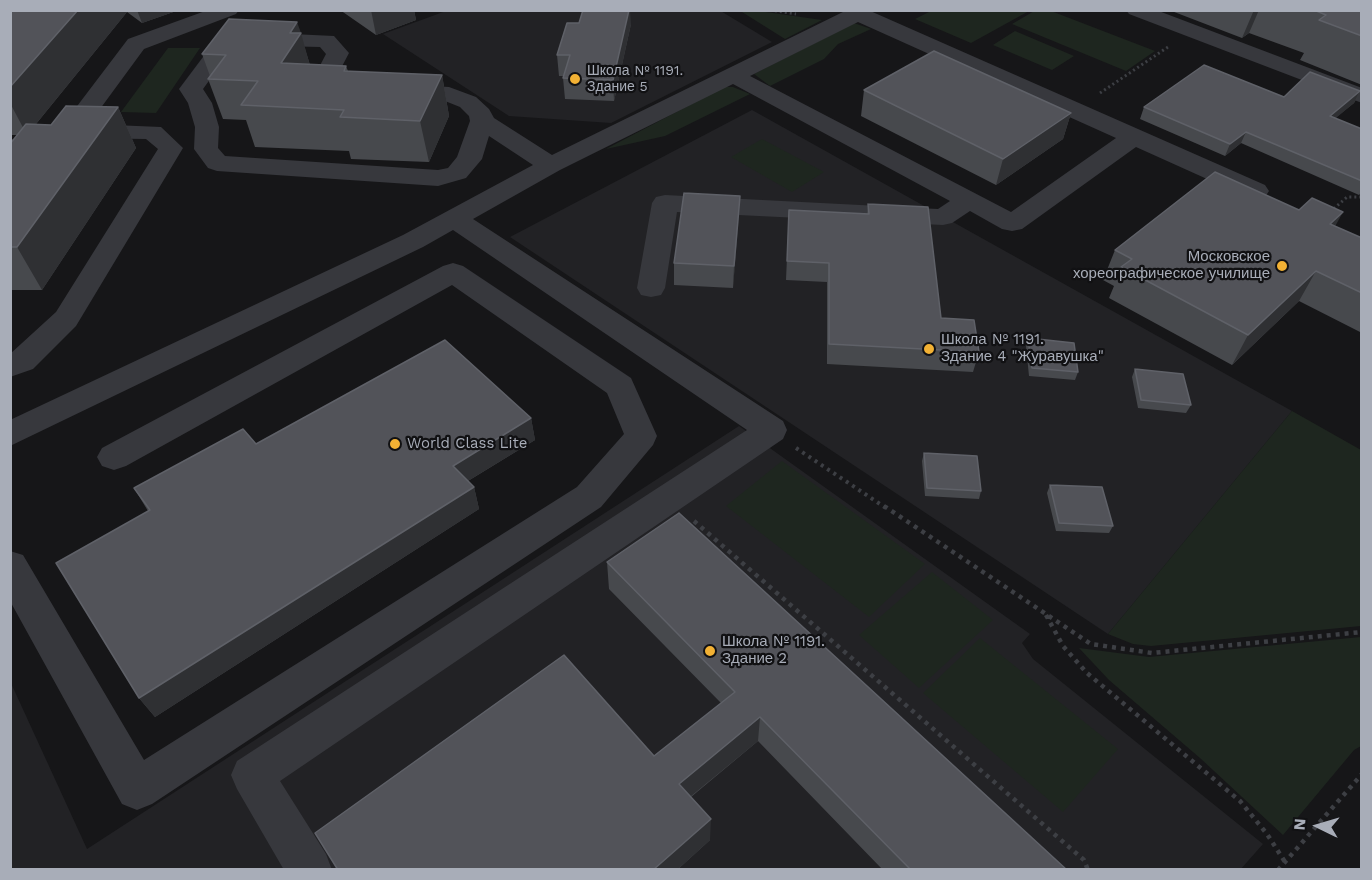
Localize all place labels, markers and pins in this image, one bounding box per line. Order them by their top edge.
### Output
place label: Школа № 1191. Здание 5 [587,63,683,96]
marker: Школа № 1191. Здание 5 [568,72,582,86]
place label: Московское хореографическое училище [1073,248,1270,283]
marker: Московское хореографическое училище [1275,259,1289,273]
place label: Школа № 1191. Здание 4 "Журавушка" [941,331,1104,366]
marker: Школа № 1191. Здание 4 "Журавушка" [922,342,936,356]
place label: World Class Lite [407,435,527,453]
marker: World Class Lite [388,437,402,451]
place label: Школа № 1191. Здание 2 [722,633,825,668]
marker: Школа № 1191. Здание 2 [703,644,717,658]

